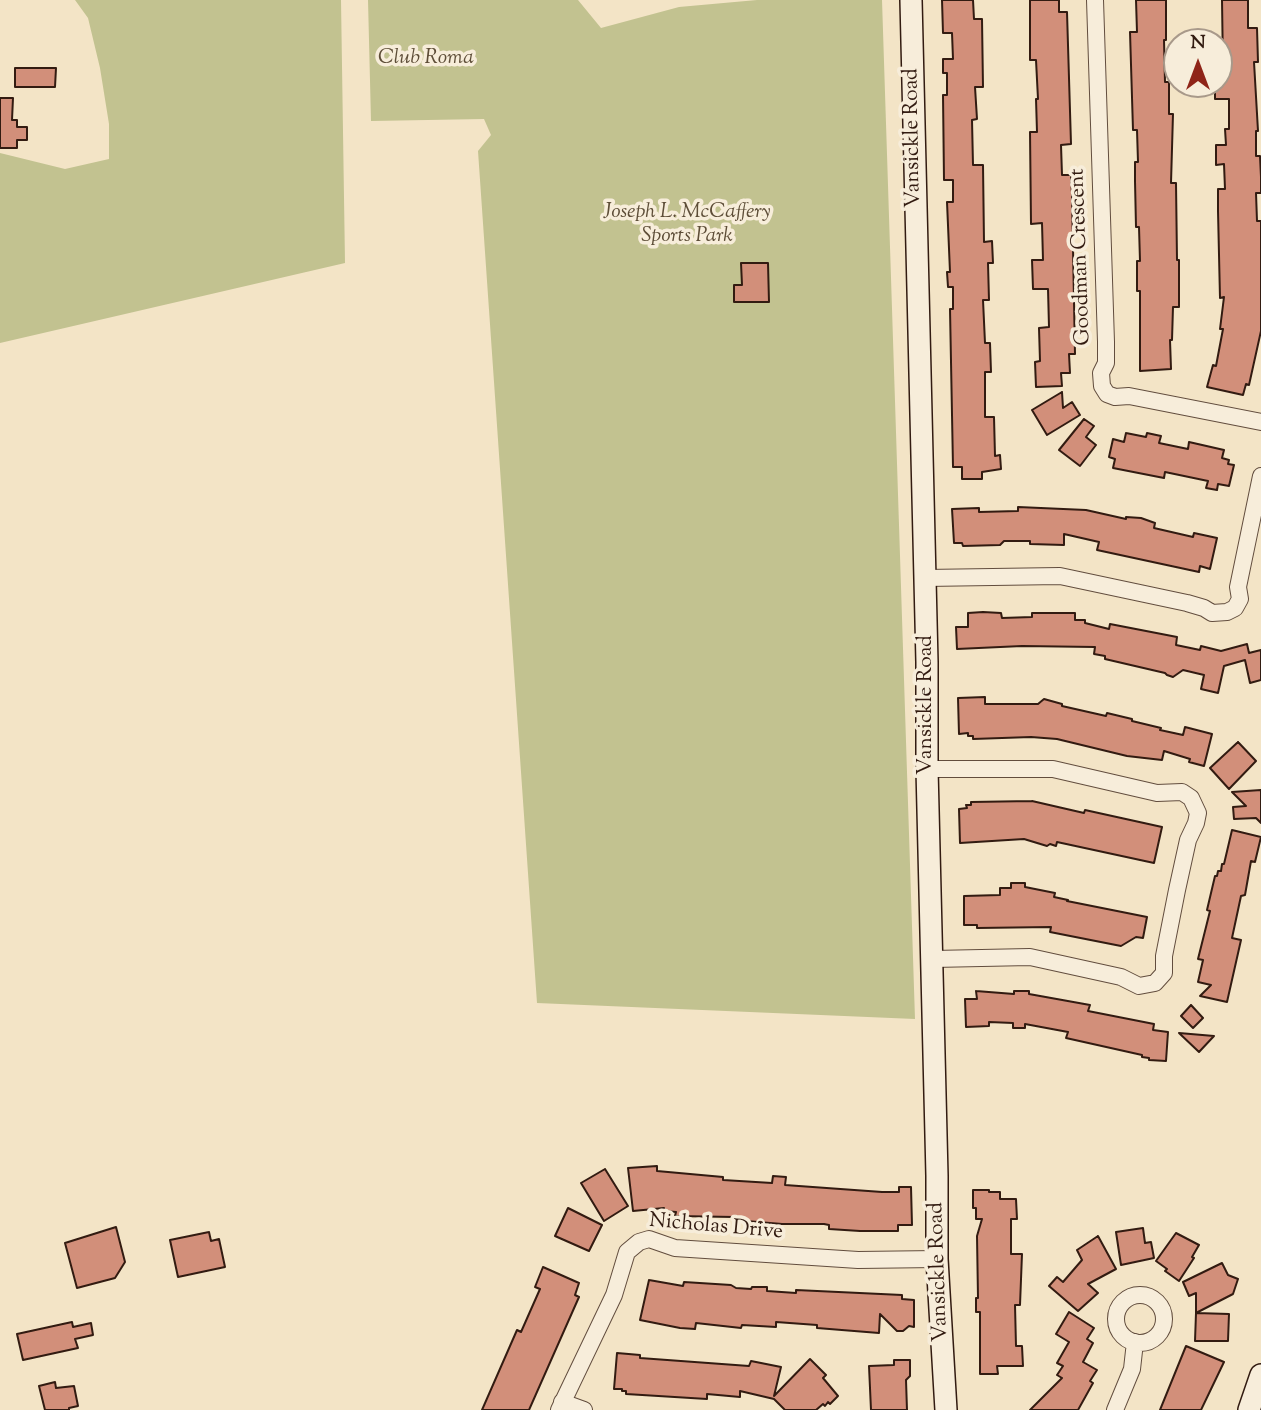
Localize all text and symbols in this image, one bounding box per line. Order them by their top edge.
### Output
north arrow [1163,28,1233,98]
text: N [1190,30,1206,57]
park label: Club Roma [378,46,474,72]
street label: Vansickle Road [900,68,928,208]
street label: Goodman Crescent [1066,168,1098,346]
park label: Joseph L. McCaffery Sports Park [604,200,770,250]
street label: Vansickle Road [914,635,940,775]
street label: Vansickle Road [925,1202,955,1342]
street label: Nicholas Drive [648,1210,784,1246]

